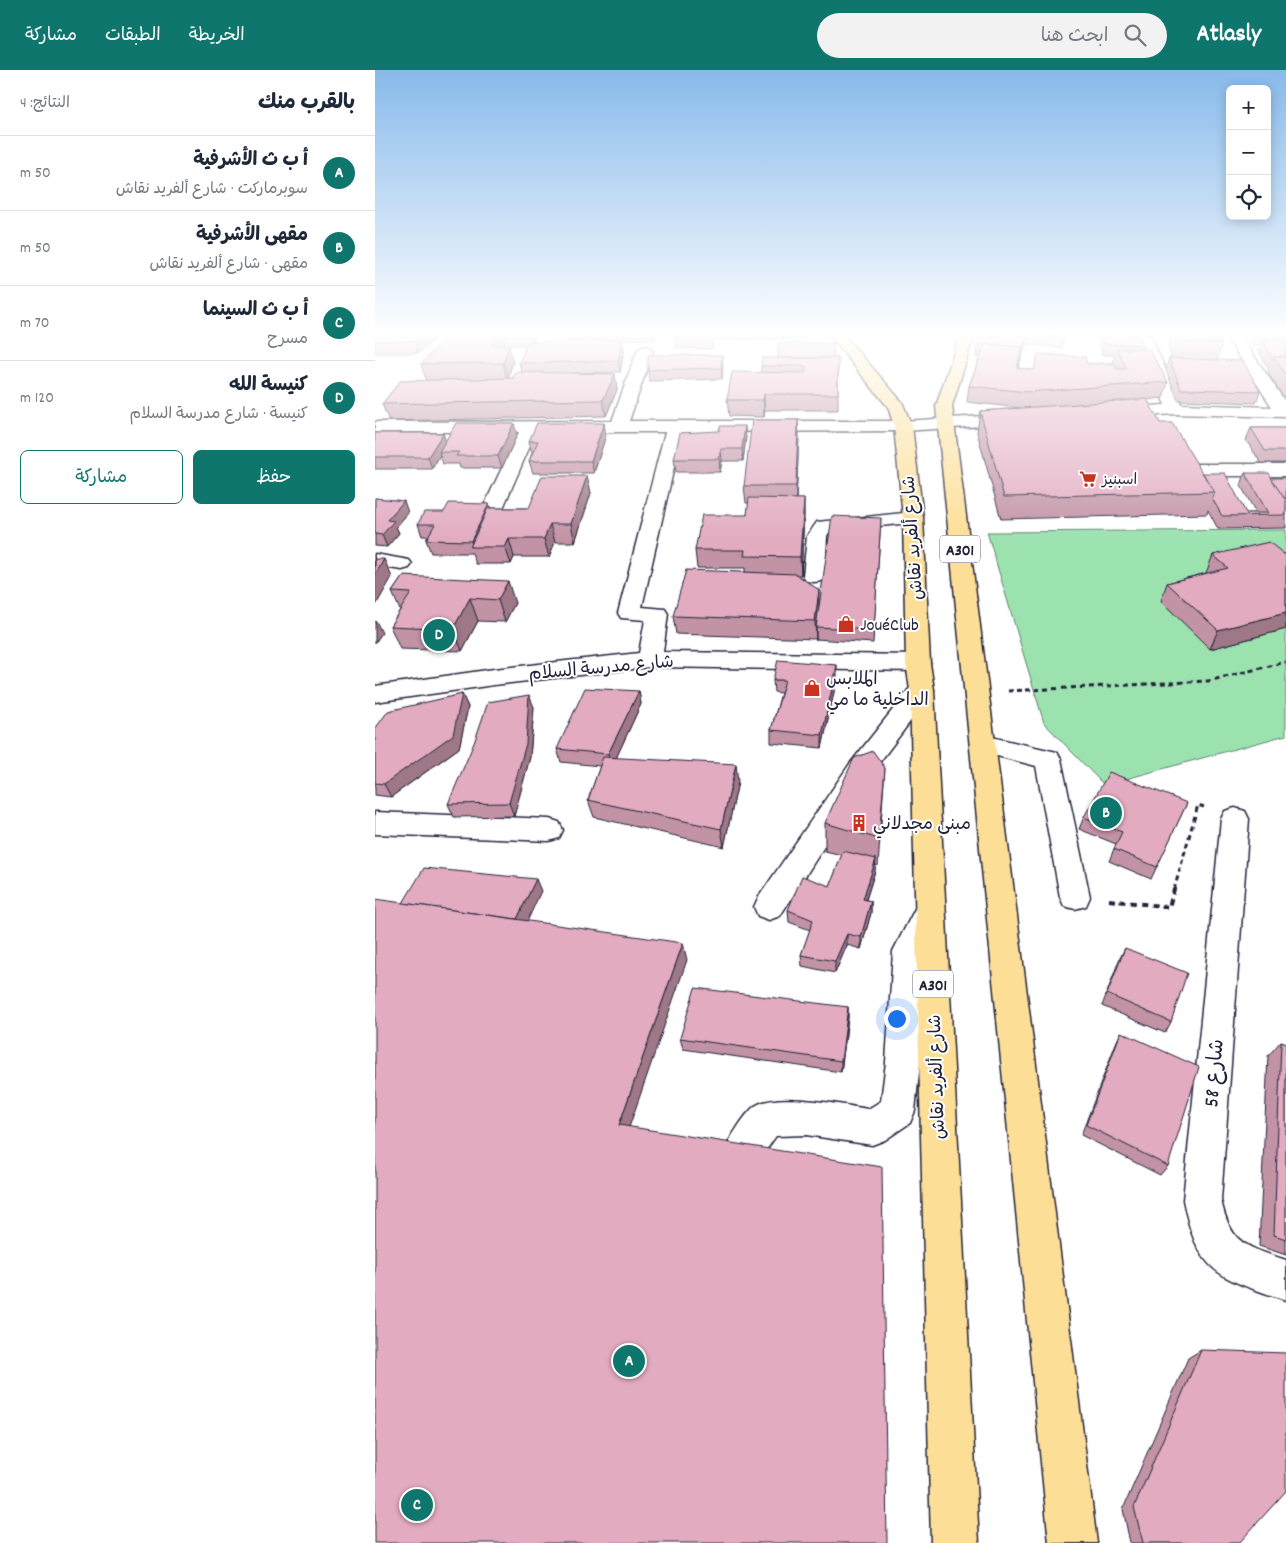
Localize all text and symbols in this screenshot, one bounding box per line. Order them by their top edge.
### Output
search box [817,13,1167,58]
text: Atlasly [1197,18,1261,52]
icon: search [1121,21,1149,49]
text: مشاركة [25,24,77,49]
text: الطبقات [105,24,161,49]
text: الخريطة [189,24,245,49]
text: ابحث هنا [1041,24,1109,51]
map controls [1226,85,1271,220]
button: + [1226,85,1271,130]
text: بالقرب منك [258,89,355,119]
text: النتائج: 4 [20,92,70,115]
button: − [1226,130,1271,175]
text: أ ب ث الأشرفية [193,148,308,175]
text: 50 m [20,162,51,185]
text: A [335,162,343,185]
button: locate [1226,175,1271,220]
text: سوبرماركت · شارع ألفريد نقاش [116,178,308,201]
text: مقهى الأشرفية [196,223,308,250]
text: 50 m [20,237,51,260]
text: B [335,237,343,260]
text: مقهى · شارع ألفريد نقاش [149,253,308,276]
text: أ ب ث السينما [203,298,308,325]
text: 70 m [20,312,50,335]
text: C [335,312,343,335]
text: مسرح [267,328,308,351]
text: كنيسة الله [229,373,308,400]
text: 120 m [20,387,54,410]
text: D [335,387,343,410]
text: كنيسة · شارع مدرسة السلام [129,403,308,426]
button: مشاركة [20,450,183,504]
button: حفظ [193,450,355,504]
supermarket icon: اسبنيز [1078,469,1098,489]
place label: اسبنيز [1100,470,1137,492]
street label: شارع ألفريد نقاش [898,475,931,601]
road number: A301 [940,536,980,562]
shop icon: JouéClub [836,614,856,634]
place label: JouéClub [860,614,919,639]
pin: D [423,616,455,654]
street label: شارع مدرسة السلام [528,651,675,688]
place label: الملابس الداخلية ما مي [826,668,929,715]
shop icon: الملابس الداخلية ما مي [802,678,822,698]
pin: B [1090,794,1122,832]
building icon: مبنى مجدلاني [849,813,869,833]
place label: مبنى مجدلاني [873,813,971,839]
road number: A301 [913,971,953,998]
your location [884,1006,910,1032]
street label: شارع ألفريد نقاش [924,1014,953,1140]
street label: شارع 58 [1198,1038,1234,1109]
pin: A [613,1342,645,1380]
pin: C [401,1486,433,1524]

